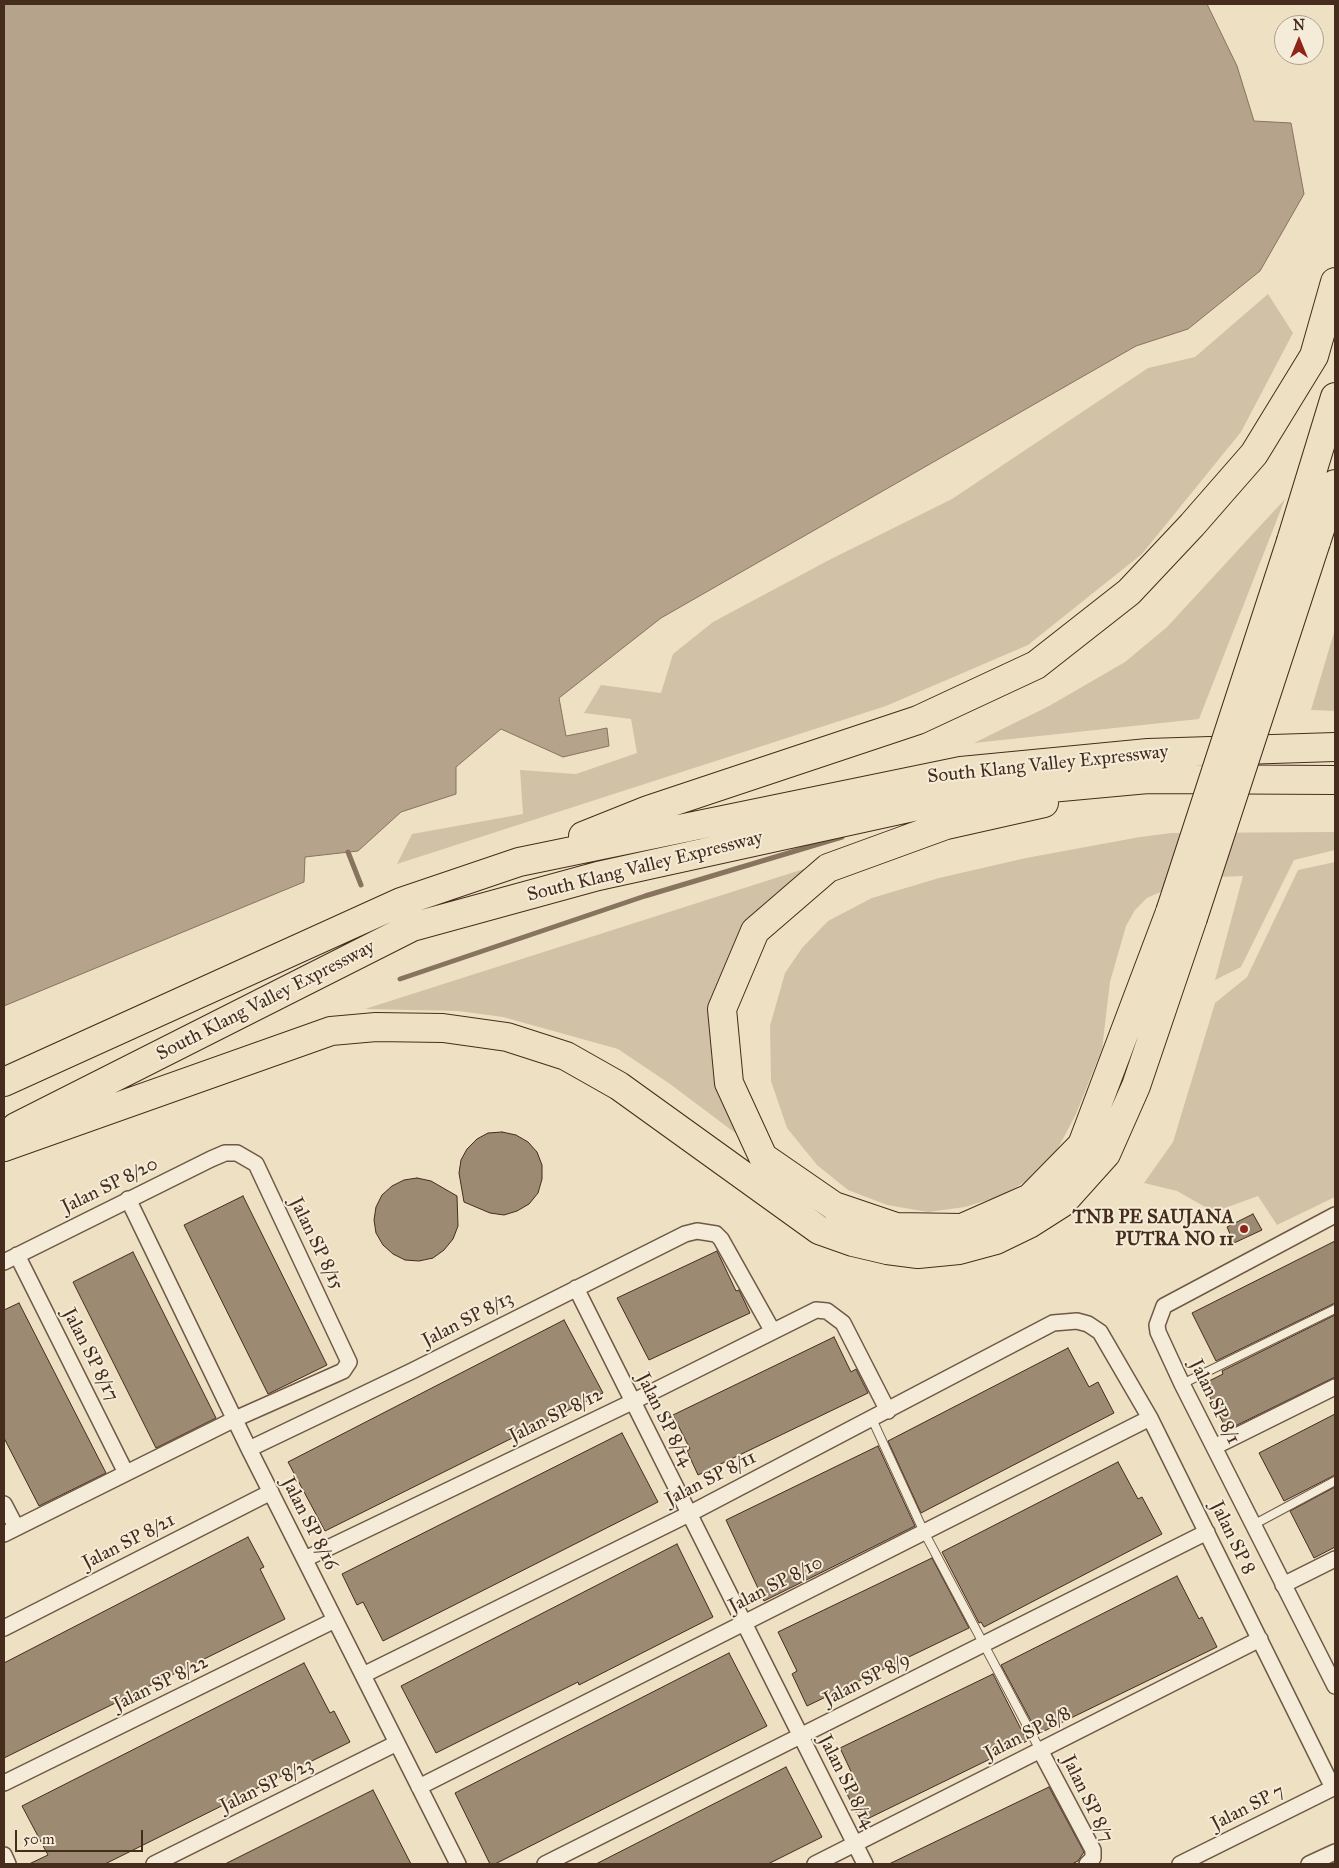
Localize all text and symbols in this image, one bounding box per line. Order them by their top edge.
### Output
north arrow [1274,15,1324,65]
text: N [1293,17,1305,34]
street label: South Klang Valley Expressway [926,741,1170,789]
street label: South Klang Valley Expressway [525,827,765,907]
street label: South Klang Valley Expressway [153,936,379,1066]
street label: Jalan SP 8/20 [58,1153,162,1219]
street label: Jalan SP 8/15 [284,1194,348,1294]
place label: TNB PE SAUJANA PUTRA NO 11 [1073,1207,1234,1251]
marker: TNB PE SAUJANA PUTRA NO 11 [1238,1223,1250,1235]
street label: Jalan SP 8/13 [419,1287,517,1353]
street label: Jalan SP 8/17 [57,1305,123,1405]
street label: Jalan SP 8/1 [1184,1356,1244,1448]
street label: Jalan SP 8/14 [631,1369,697,1471]
street label: Jalan SP 8/12 [506,1384,606,1448]
street label: Jalan SP 8/11 [662,1446,760,1512]
street label: Jalan SP 8/16 [276,1474,342,1574]
street label: Jalan SP 8 [1204,1498,1260,1578]
street label: Jalan SP 8/21 [79,1509,179,1575]
street label: Jalan SP 8/10 [725,1552,827,1618]
street label: Jalan SP 8/9 [820,1648,914,1712]
street label: Jalan SP 8/22 [110,1651,212,1717]
street label: Jalan SP 8/8 [981,1703,1075,1765]
street label: Jalan SP 8/14 [813,1731,879,1833]
street label: Jalan SP 8/7 [1056,1752,1118,1846]
street label: Jalan SP 8/23 [217,1754,317,1818]
street label: Jalan SP 7 [1208,1780,1288,1836]
scale bar [18,1820,145,1852]
text: 50 m [23,1830,55,1848]

